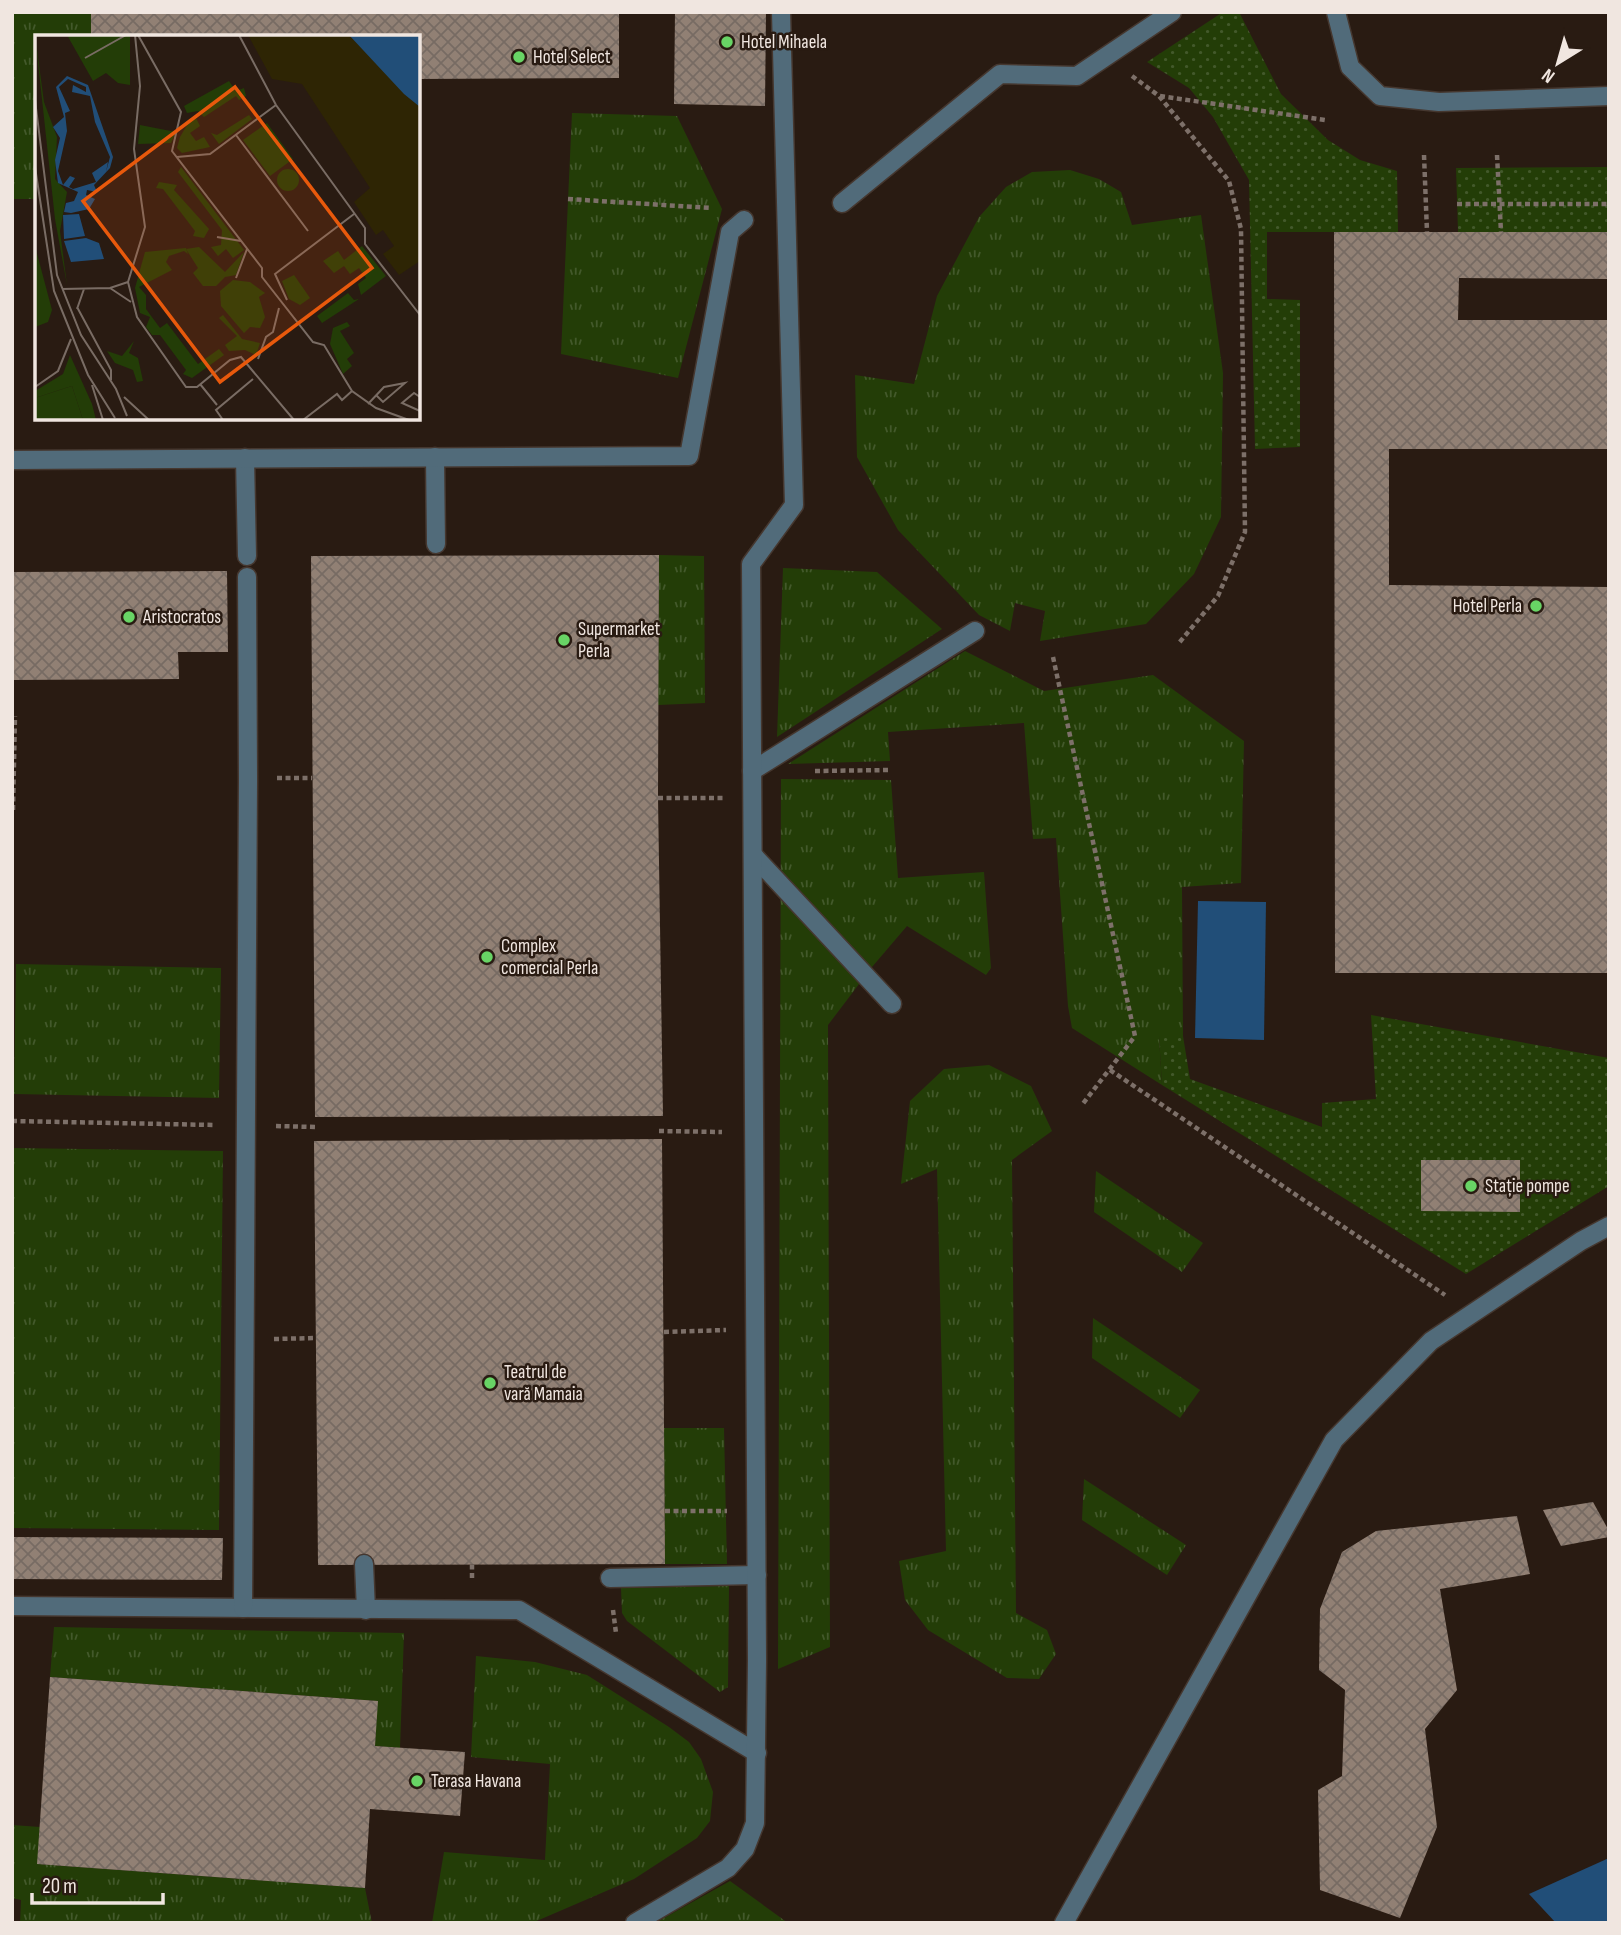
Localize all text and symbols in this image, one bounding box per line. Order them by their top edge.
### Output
north arrow [1523,28,1593,98]
place label: Hotel Mihaela [741,31,827,54]
marker: Hotel Mihaela [719,34,735,50]
inset map [35,35,420,420]
place label: Hotel Select [533,46,611,69]
marker: Hotel Select [511,49,527,65]
text: N [1538,63,1560,88]
place label: Hotel Perla [1453,595,1522,618]
marker: Hotel Perla [1528,598,1544,614]
place label: Aristocratos [142,606,221,629]
marker: Aristocratos [121,609,137,625]
place label: Supermarket Perla [578,618,661,663]
marker: Supermarket Perla [556,632,572,648]
place label: Complex comercial Perla [501,935,598,980]
marker: Complex comercial Perla [479,949,495,965]
place label: Stație pompe [1485,1175,1570,1198]
marker: Stație pompe [1463,1178,1479,1194]
place label: Teatrul de vară Mamaia [504,1361,583,1406]
marker: Teatrul de vară Mamaia [482,1375,498,1391]
place label: Terasa Havana [431,1770,521,1793]
marker: Terasa Havana [409,1773,425,1789]
scale bar [32,1862,163,1906]
text: 20 m [42,1874,77,1899]

